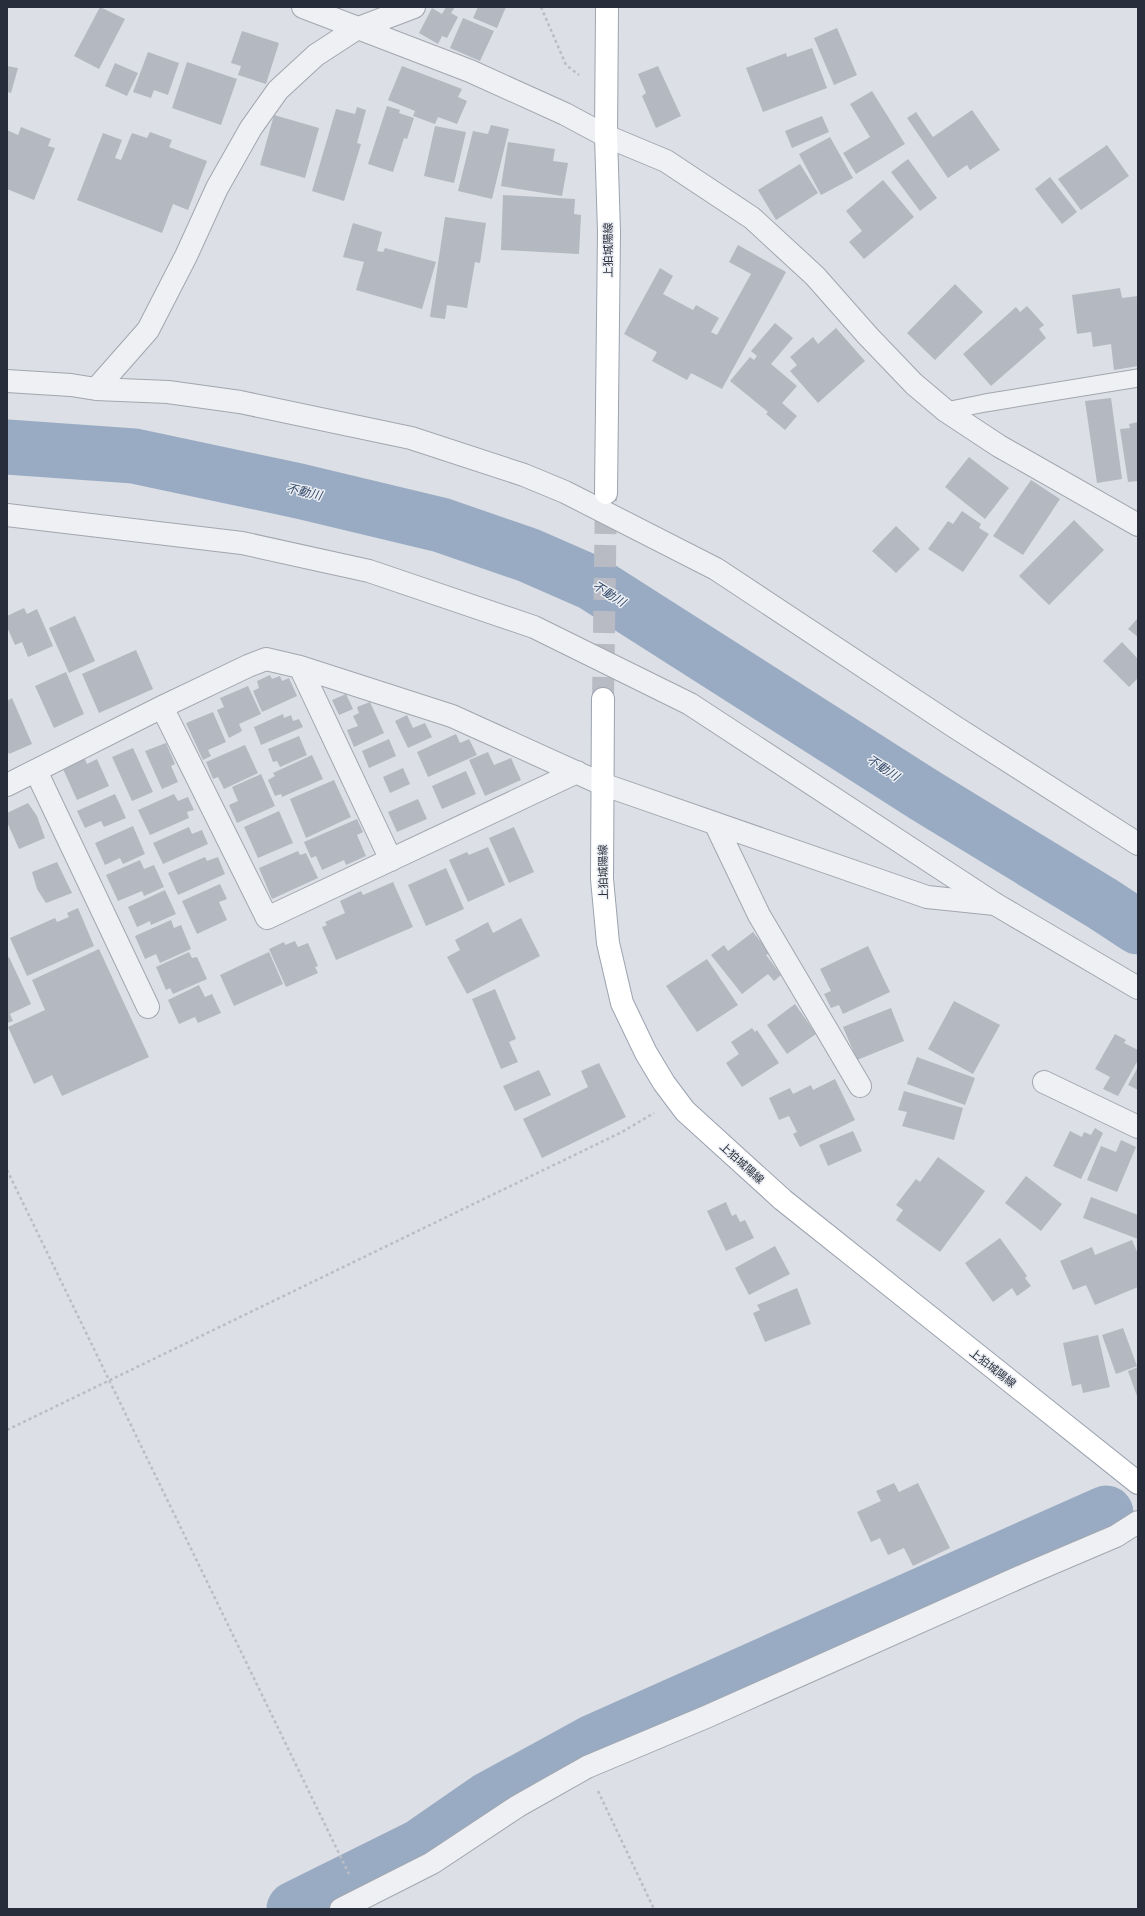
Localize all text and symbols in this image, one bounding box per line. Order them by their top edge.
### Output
street label: 上狛城陽線 [601,223,615,278]
water label: 不動川 [285,480,325,503]
water label: 不動川 [590,578,630,611]
water label: 不動川 [864,751,904,785]
street label: 上狛城陽線 [596,844,610,900]
street label: 上狛城陽線 [717,1139,767,1187]
street label: 上狛城陽線 [967,1346,1019,1390]

